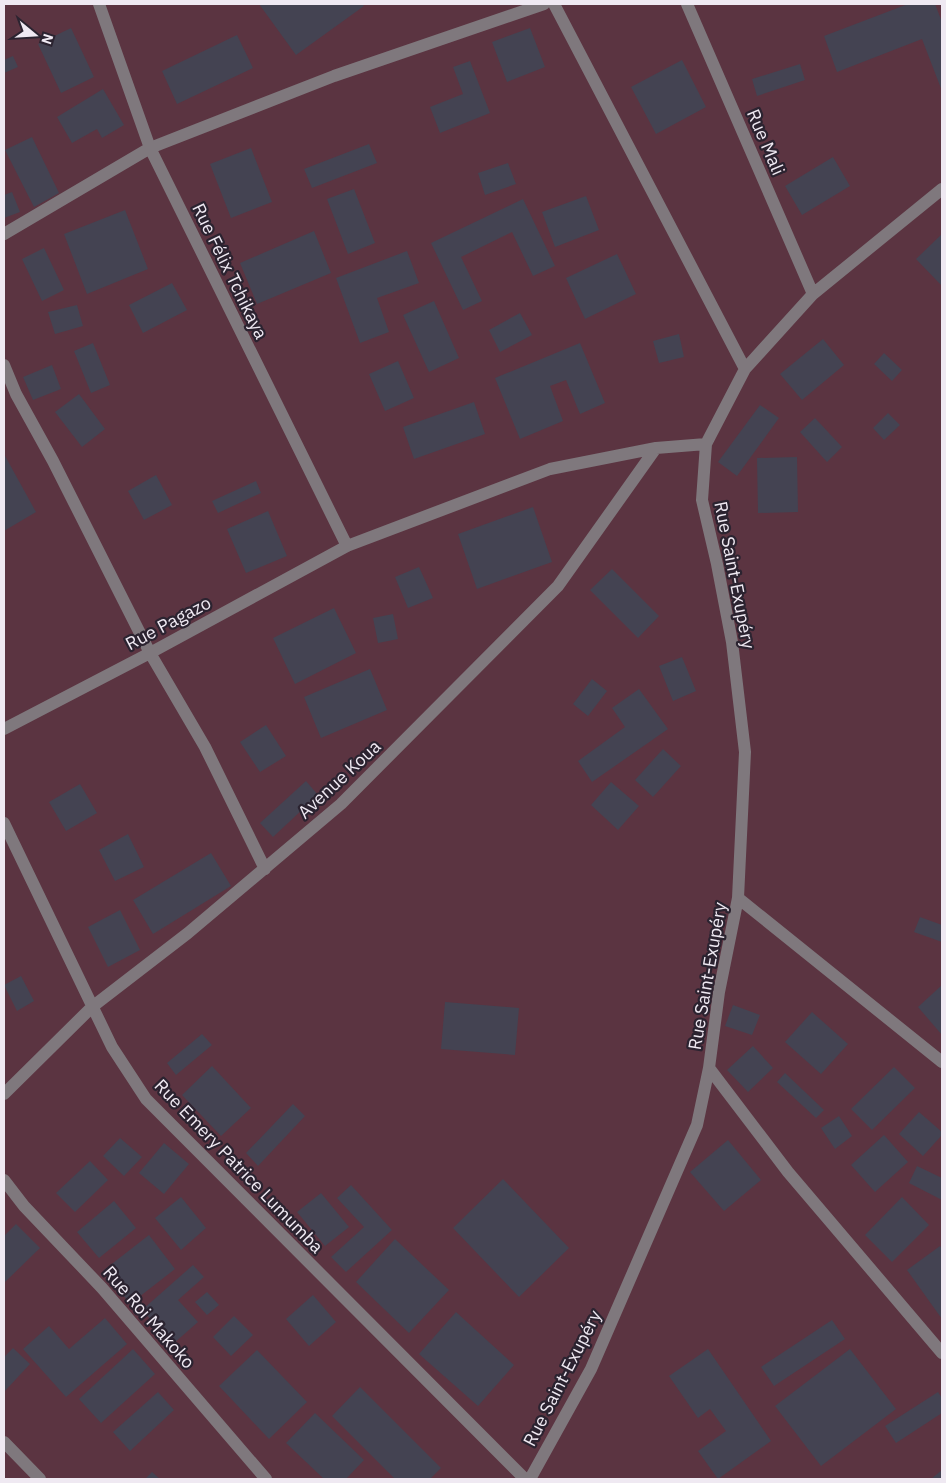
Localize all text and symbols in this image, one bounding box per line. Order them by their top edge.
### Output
north arrow [10,10,60,60]
text: N [37,31,57,47]
street label: Rue Mali [742,106,790,178]
street label: Rue Félix Tchikaya [187,199,273,343]
street label: Rue Saint-Exupéry [709,499,761,651]
street label: Rue Pagazo [121,591,215,655]
street label: Avenue Koua [293,734,386,823]
street label: Rue Saint-Exupéry [683,900,731,1052]
street label: Rue Emery Patrice Lumumba [150,1074,329,1258]
street label: Rue Roi Makoko [98,1261,200,1373]
street label: Rue Saint-Exupéry [518,1306,606,1450]

